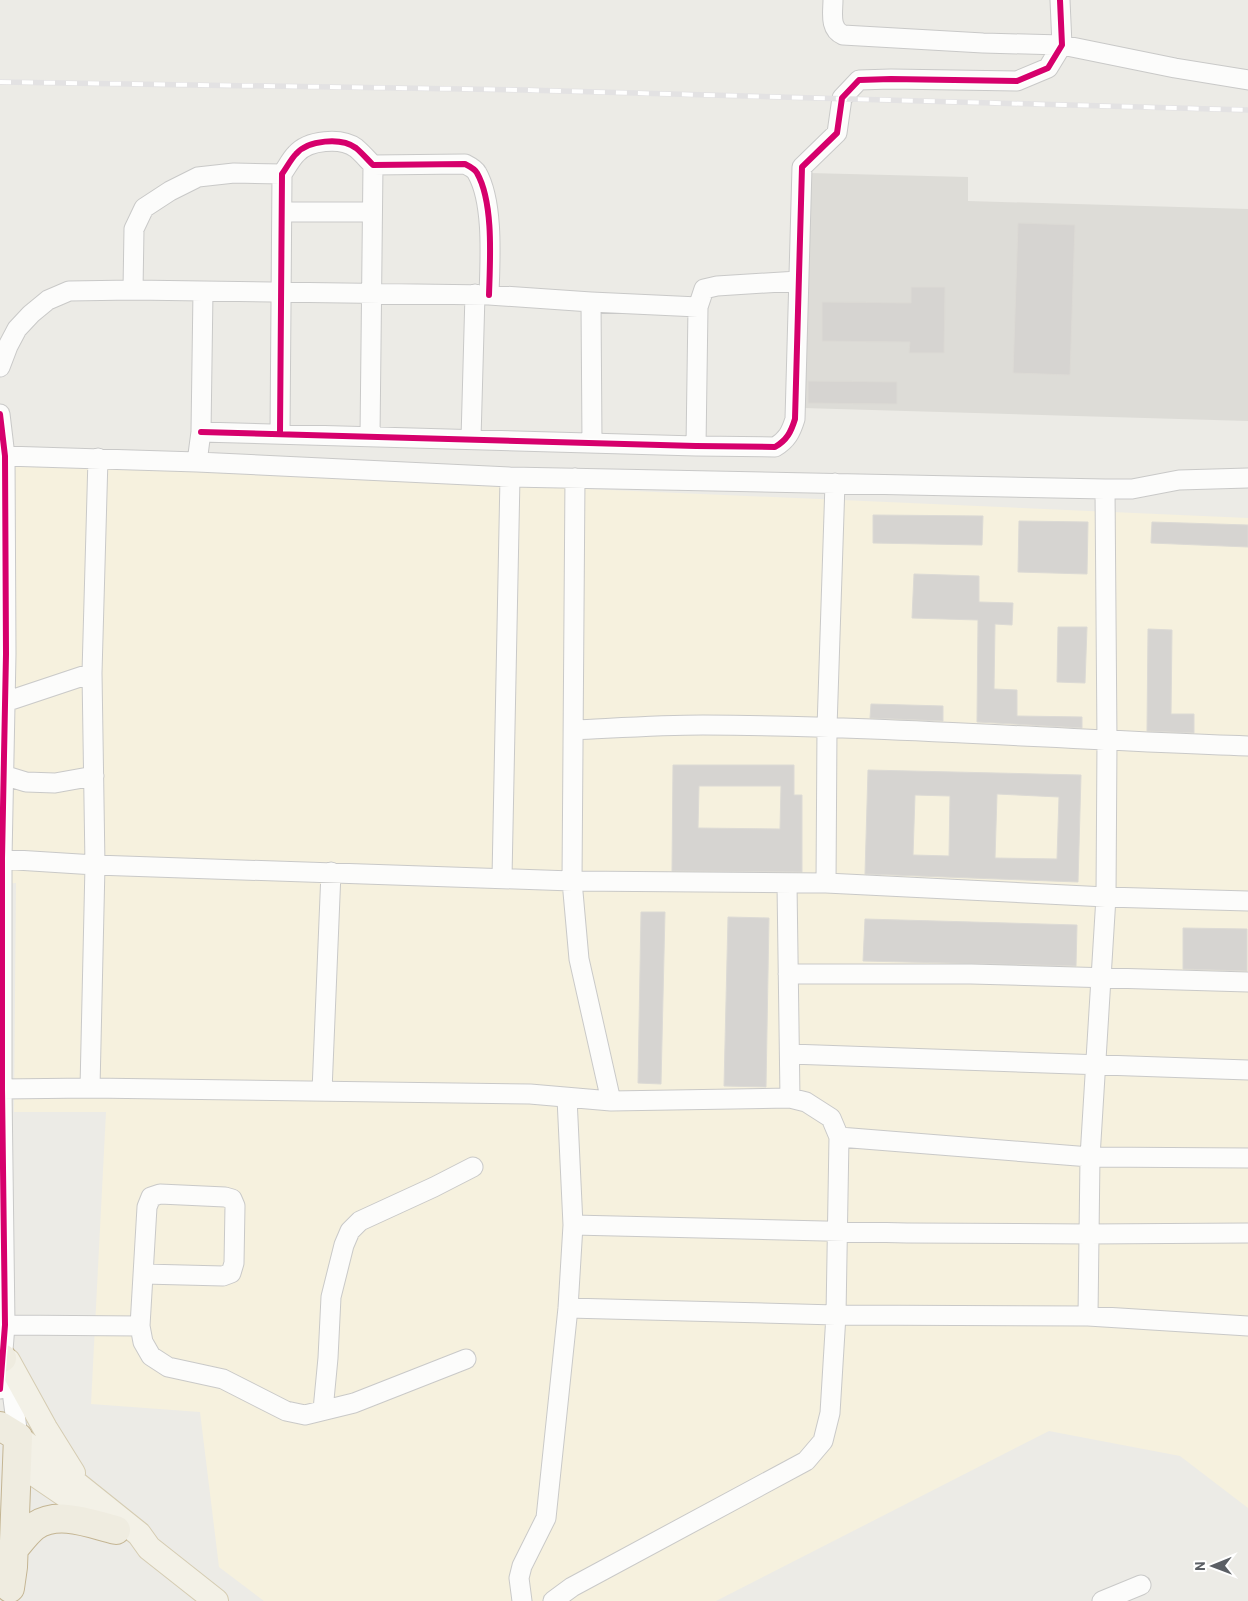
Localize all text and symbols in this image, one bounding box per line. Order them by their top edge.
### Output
north arrow [1188,1541,1238,1591]
text: N [1191,1561,1208,1571]

